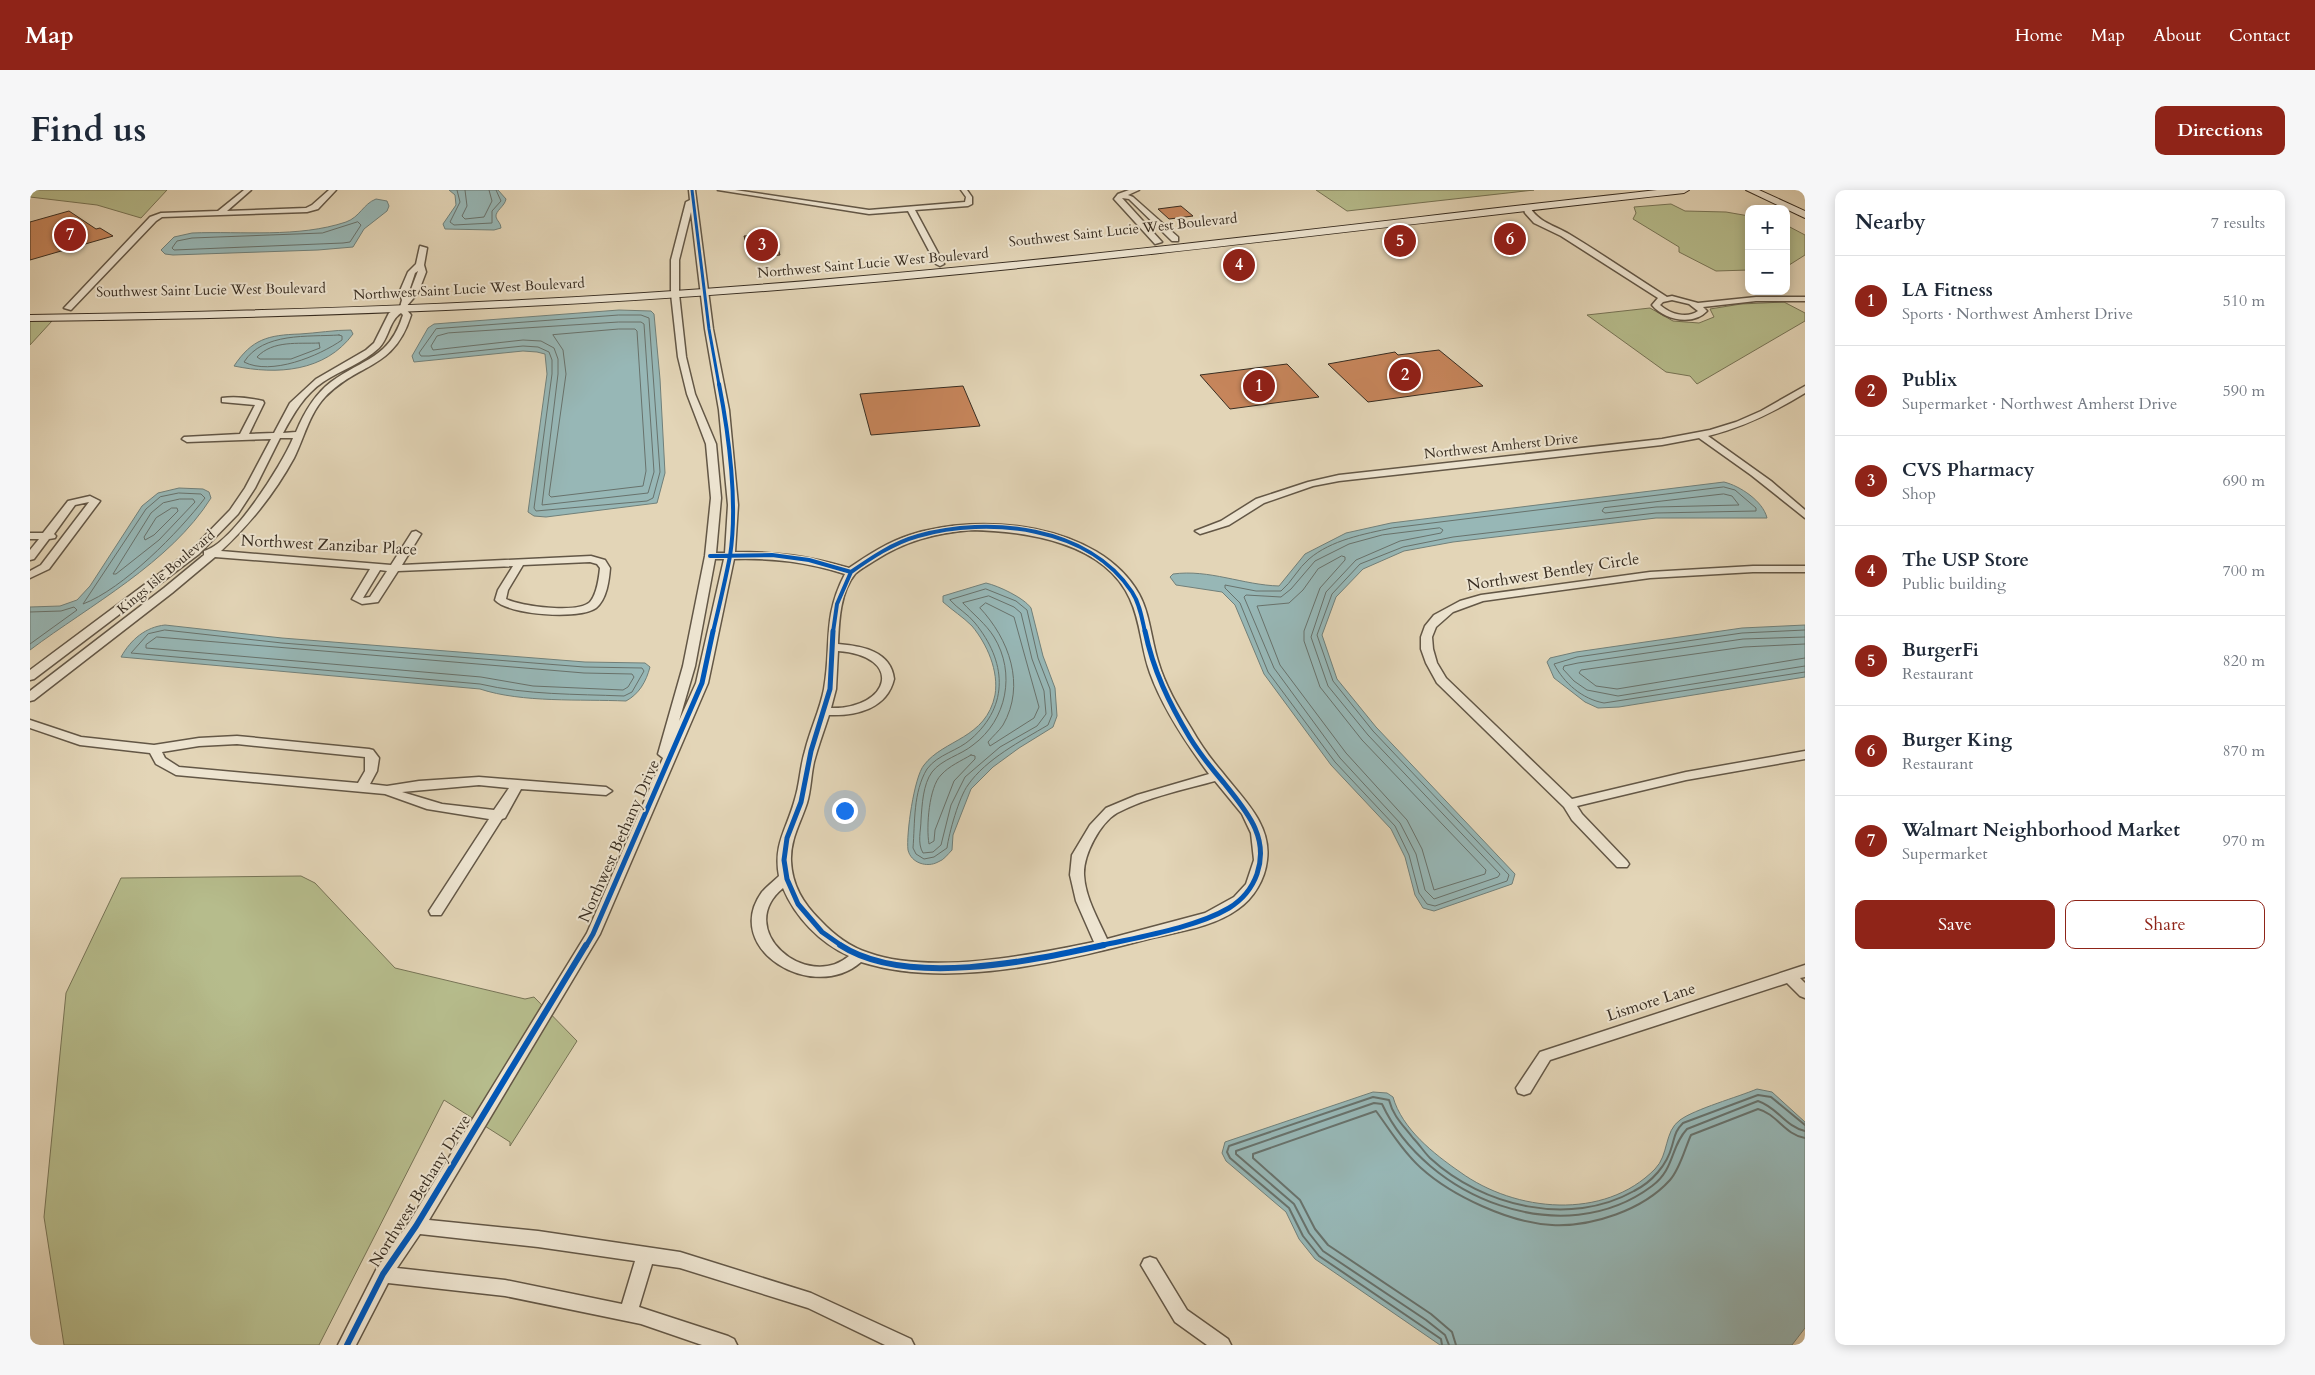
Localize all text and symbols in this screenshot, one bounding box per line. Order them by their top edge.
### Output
text: Map [25,19,74,52]
text: Home [2015,23,2063,48]
text: Map [2091,23,2125,48]
text: About [2153,23,2201,48]
text: Contact [2229,23,2290,48]
text: Find us [30,106,146,154]
button: Directions [2155,106,2285,155]
map controls [1745,205,1790,295]
button: + [1745,205,1790,250]
street label: Southwest Saint Lucie West Boulevard [1008,208,1239,251]
text: Nearby [1855,208,1926,237]
text: 7 results [2211,212,2265,234]
pin: 7 [54,216,86,254]
pin: 6 [1494,220,1526,258]
pin: 5 [1384,222,1416,260]
pin: 3 [746,226,778,264]
street label: Northwest Saint Lucie West Boulevard [757,243,990,283]
pin: 4 [1223,246,1255,284]
button: − [1745,250,1790,295]
street label: Northwest Saint Lucie West Boulevard [353,273,586,305]
text: LA Fitness [1902,277,1993,303]
street label: Southwest Saint Lucie West Boulevard [96,278,326,302]
text: 1 [1867,290,1875,312]
text: 510 m [2223,290,2265,312]
text: Sports · Northwest Amherst Drive [1902,303,2133,325]
pin: 2 [1389,356,1421,394]
pin: 1 [1243,367,1275,405]
text: Publix [1902,367,1957,393]
text: 2 [1867,380,1875,402]
text: 590 m [2223,380,2265,402]
text: Supermarket · Northwest Amherst Drive [1902,393,2177,415]
street label: Northwest Amherst Drive [1423,428,1579,464]
text: CVS Pharmacy [1902,457,2035,483]
text: 3 [1867,470,1875,492]
text: 690 m [2223,470,2265,492]
text: Shop [1902,483,1936,505]
street label: Kings Isle Boulevard [113,525,219,619]
street label: Northwest Zanzibar Place [240,529,418,561]
street label: Northwest Bentley Circle [1465,547,1641,597]
text: The USP Store [1902,547,2029,573]
text: 4 [1867,560,1875,582]
text: 700 m [2223,560,2265,582]
text: Public building [1902,573,2006,595]
text: BurgerFi [1902,637,1979,663]
text: 5 [1867,650,1875,672]
text: 820 m [2223,650,2265,672]
text: Restaurant [1902,663,1973,685]
text: Burger King [1902,727,2012,753]
text: 6 [1867,740,1875,762]
text: 870 m [2223,740,2265,762]
text: Restaurant [1902,753,1973,775]
street label: Northwest Bethany Drive [573,756,665,926]
your location [832,798,858,824]
text: Walmart Neighborhood Market [1902,817,2180,843]
text: 7 [1867,830,1875,852]
text: 970 m [2223,830,2265,852]
text: Supermarket [1902,843,1988,865]
button: Save [1855,900,2055,949]
button: Share [2065,900,2265,949]
street label: Lismore Lane [1604,977,1698,1027]
street label: Northwest Bethany Drive [364,1110,476,1272]

